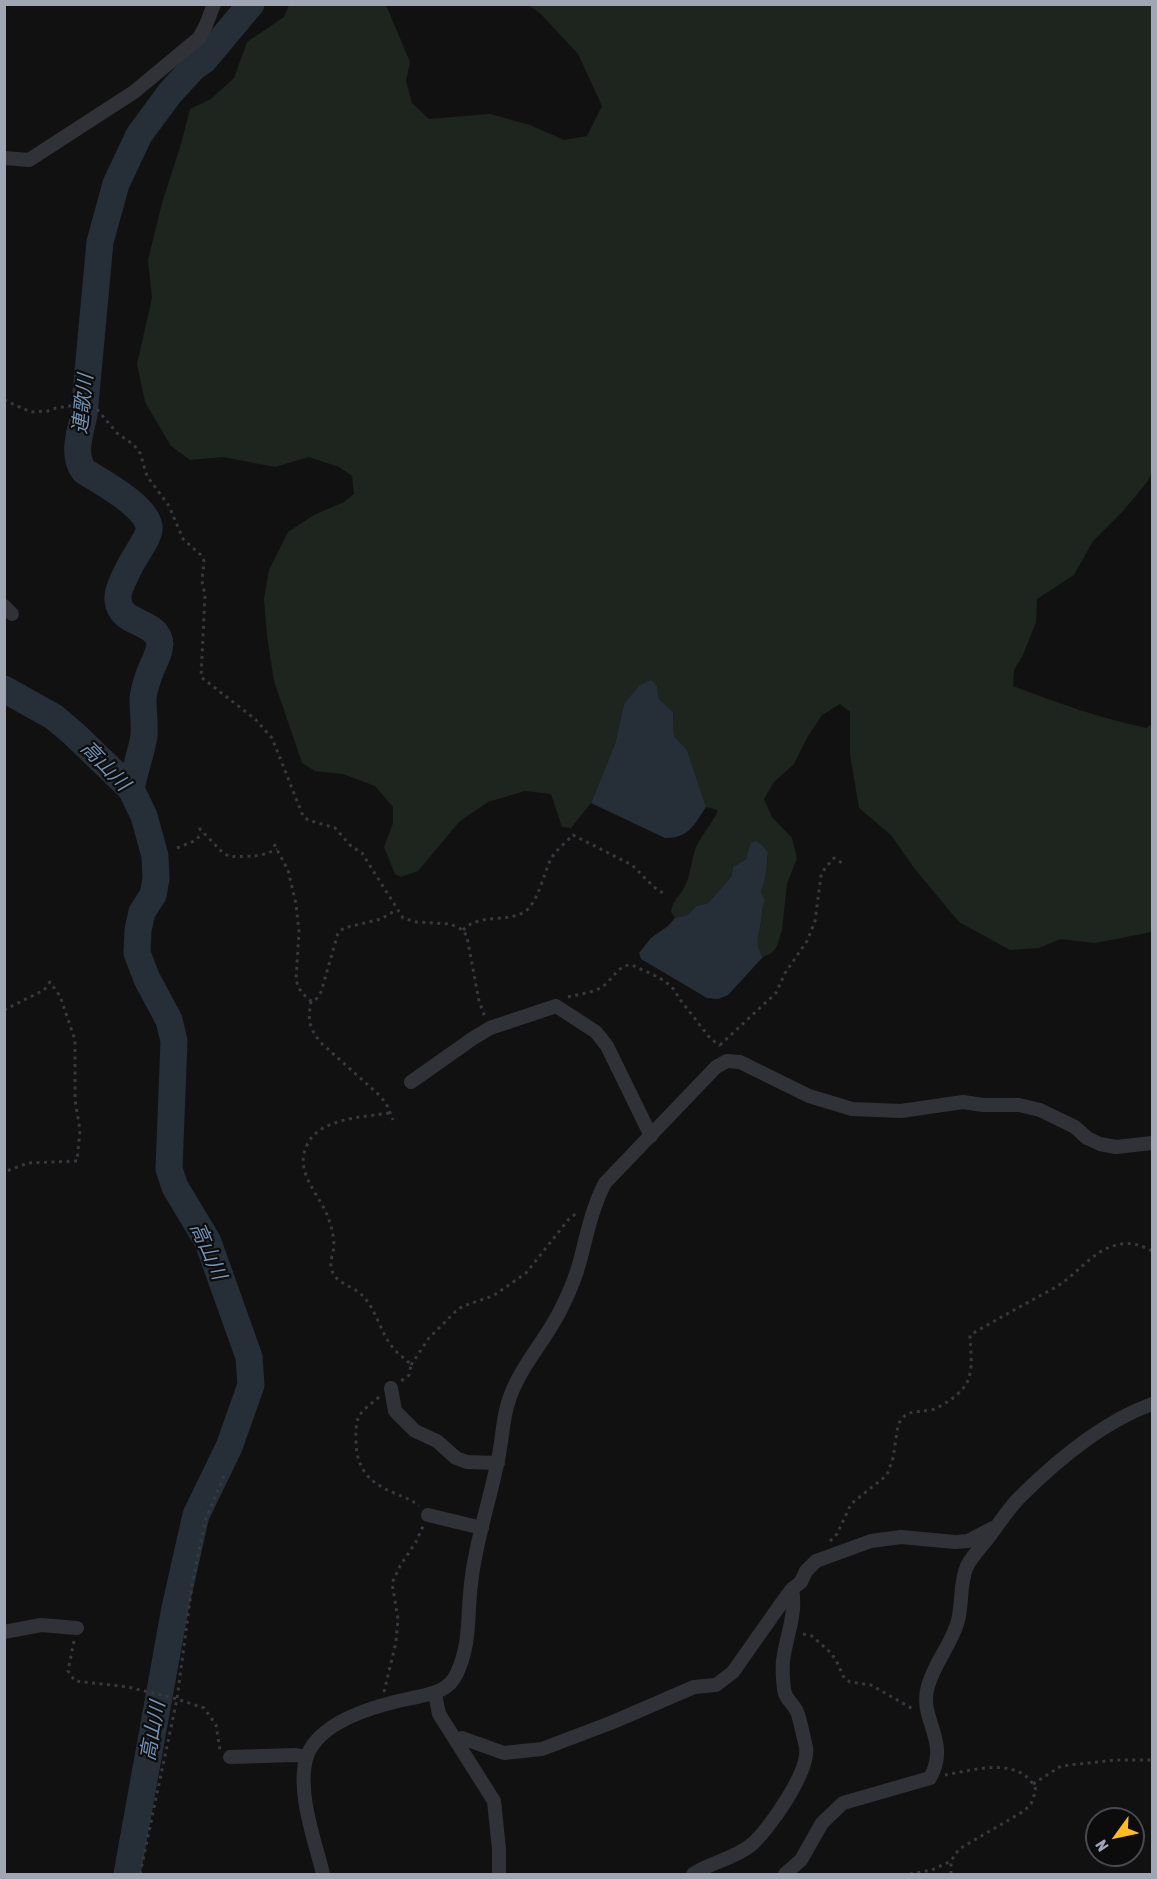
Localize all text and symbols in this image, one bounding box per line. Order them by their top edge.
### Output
water label: 連歌川 [68,373,98,435]
water label: 高山川 [76,736,134,796]
water label: 高山川 [185,1219,231,1283]
water label: 高山川 [136,1699,170,1763]
north arrow [1085,1807,1145,1867]
text: N [1091,1837,1112,1855]

